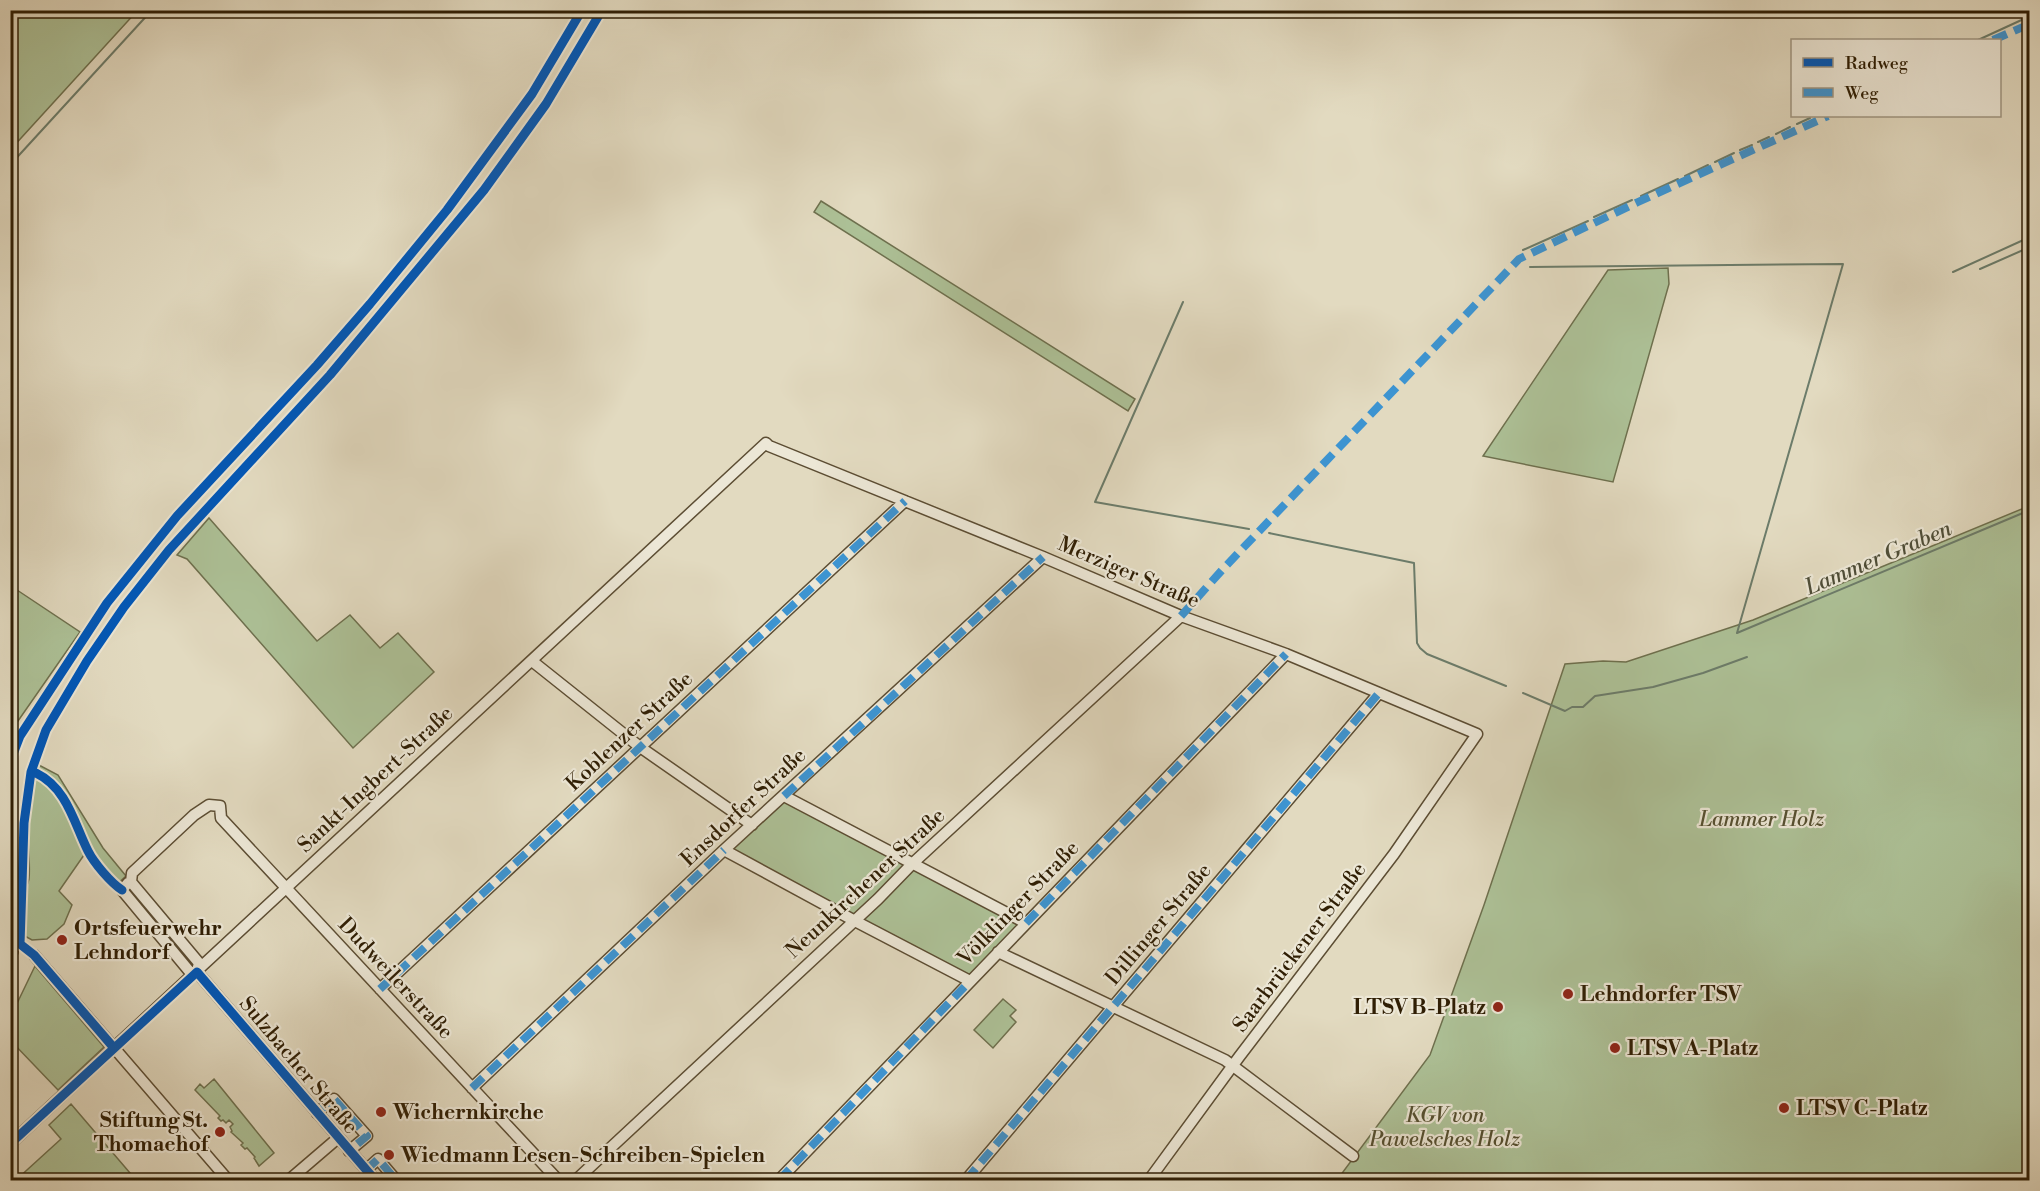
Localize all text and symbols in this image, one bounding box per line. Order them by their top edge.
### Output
legend [1791,39,2001,117]
text: Radweg [1845,52,1909,75]
text: Weg [1844,82,1879,105]
water label: Lammer Graben [1800,515,1957,602]
street label: Merziger Straße [1054,531,1203,614]
street label: Koblenzer Straße [561,666,698,797]
street label: Sankt-Ingbert-Straße [293,701,459,859]
street label: Ensdorfer Straße [675,743,812,873]
street label: Neunkirchener Straße [780,803,951,964]
park label: Lammer Holz [1698,807,1825,833]
street label: Völklinger Straße [952,836,1085,972]
street label: Dillinger Straße [1100,858,1217,991]
street label: Saarbrückener Straße [1227,858,1372,1038]
street label: Dudweilerstraße [332,912,458,1045]
place label: Ortsfeuerwehr Lehndorf [74,916,222,966]
marker: Ortsfeuerwehr Lehndorf [55,933,69,947]
place label: Lehndorfer TSV [1580,982,1742,1008]
marker: Lehndorfer TSV [1561,987,1575,1001]
street label: Sulzbacher Straße [233,992,363,1140]
place label: LTSV B-Platz [1353,995,1486,1021]
marker: LTSV B-Platz [1491,1000,1505,1014]
place label: LTSV A-Platz [1627,1036,1758,1062]
marker: LTSV A-Platz [1608,1041,1622,1055]
place label: LTSV C-Platz [1796,1096,1928,1122]
place label: Wichernkirche [392,1100,544,1126]
marker: LTSV C-Platz [1777,1101,1791,1115]
park label: KGV von Pawelsches Holz [1368,1103,1521,1153]
marker: Wichernkirche [374,1105,388,1119]
place label: Stiftung St. Thomaehof [94,1108,211,1158]
marker: Stiftung St. Thomaehof [213,1125,227,1139]
place label: Wiedmann Lesen-Schreiben-Spielen [400,1143,765,1169]
marker: Wiedmann Lesen-Schreiben-Spielen [382,1148,396,1162]

